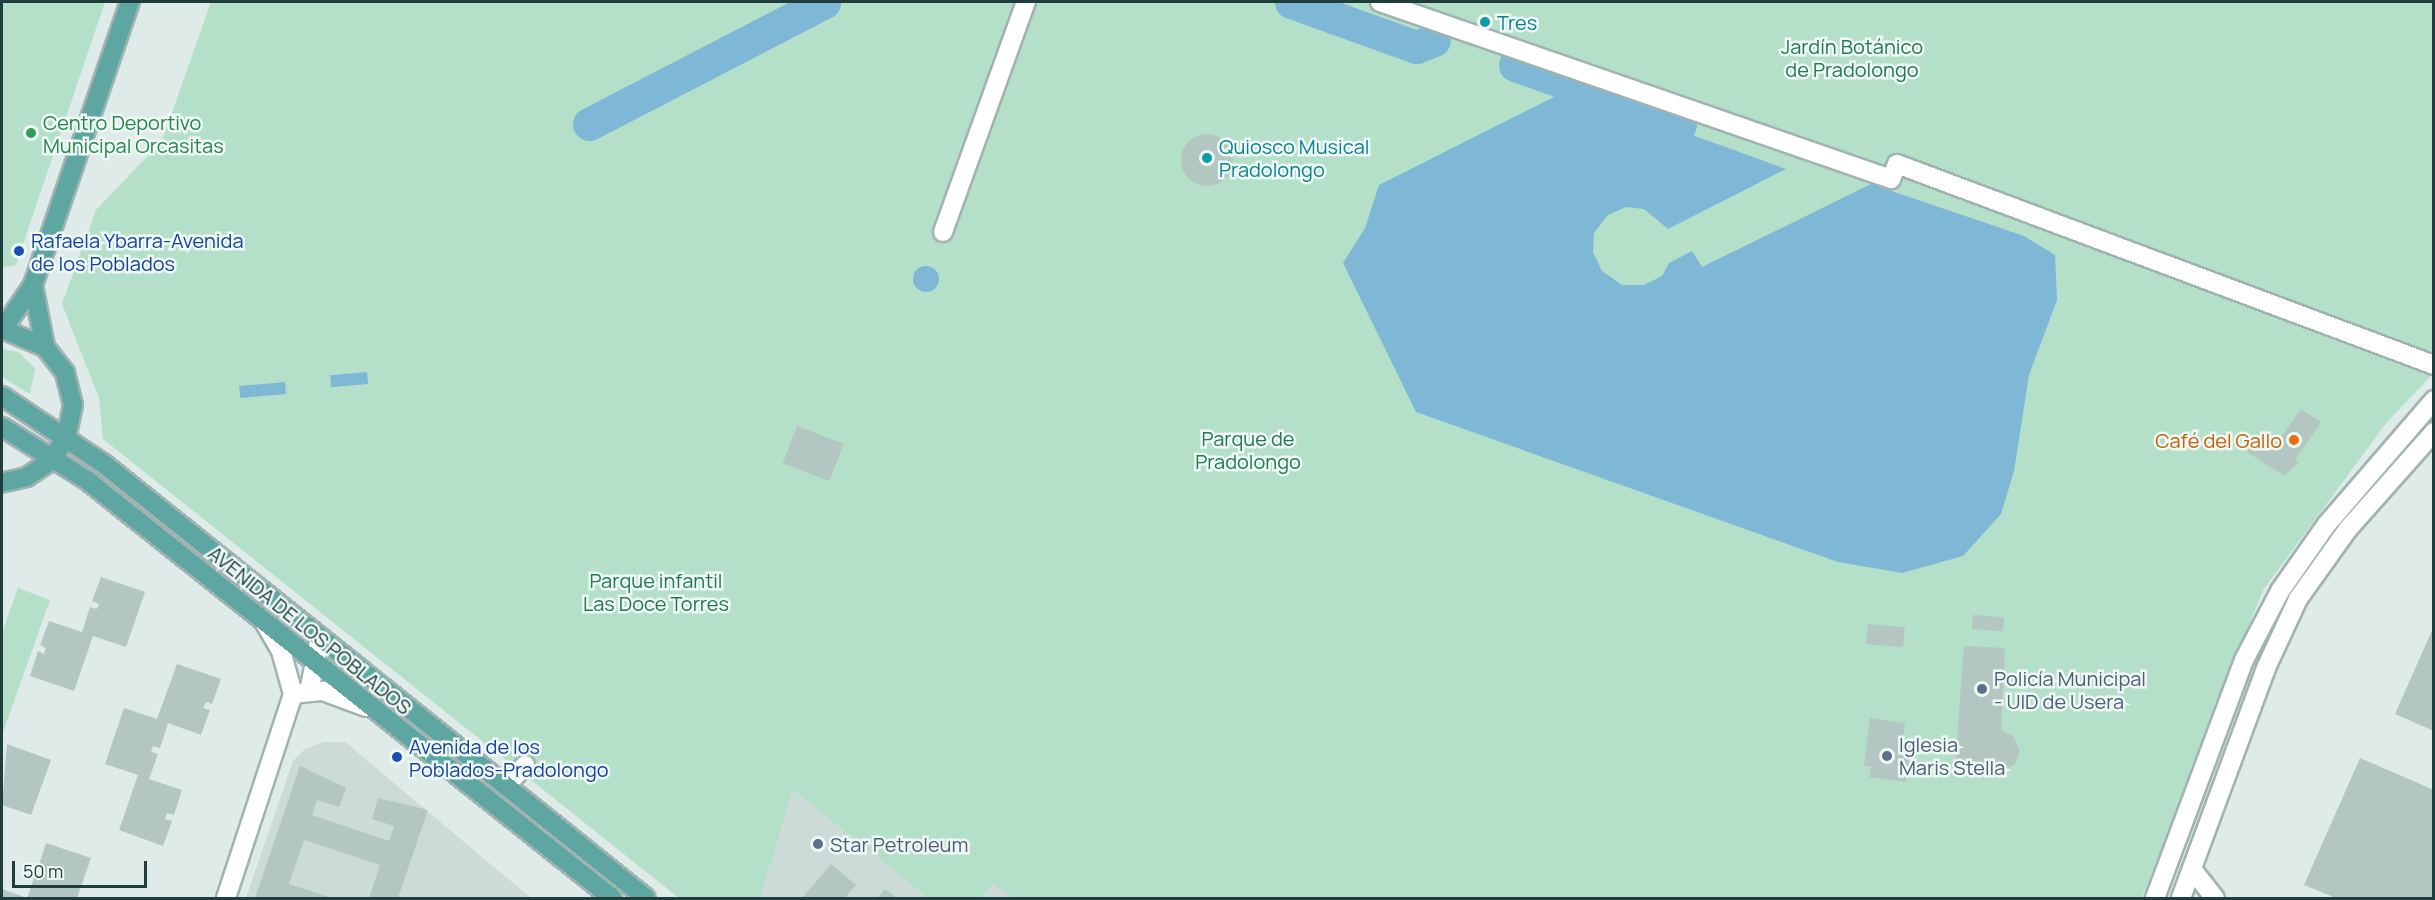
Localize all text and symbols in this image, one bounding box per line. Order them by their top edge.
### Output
place label: Tres [1497,10,1537,34]
marker: Tres [1478,15,1492,29]
park label: Jardín Botánico de Pradolongo [1781,34,1923,81]
place label: Centro Deportivo Municipal Orcasitas [43,110,224,157]
marker: Centro Deportivo Municipal Orcasitas [24,126,38,140]
place label: Quiosco Musical Pradolongo [1219,134,1369,181]
marker: Quiosco Musical Pradolongo [1200,151,1214,165]
place label: Rafaela Ybarra-Avenida de los Poblados [31,228,243,275]
marker: Rafaela Ybarra-Avenida de los Poblados [12,244,26,258]
park label: Parque de Pradolongo [1195,426,1301,473]
place label: Café del Gallo [2155,428,2282,452]
marker: Café del Gallo [2287,433,2301,447]
street label: AVENIDA DE LOS POBLADOS [204,541,416,719]
park label: Parque infantil Las Doce Torres [583,568,729,615]
place label: Policía Municipal - UID de Usera [1994,666,2146,713]
marker: Policía Municipal - UID de Usera [1975,682,1989,696]
place label: Iglesia Maris Stella [1899,732,2005,779]
place label: Avenida de los Poblados-Pradolongo [409,734,609,781]
marker: Iglesia Maris Stella [1880,749,1894,763]
marker: Avenida de los Poblados-Pradolongo [390,750,404,764]
place label: Star Petroleum [830,832,968,856]
marker: Star Petroleum [811,837,825,851]
scale bar [15,849,150,887]
text: 50 m [23,859,63,883]

